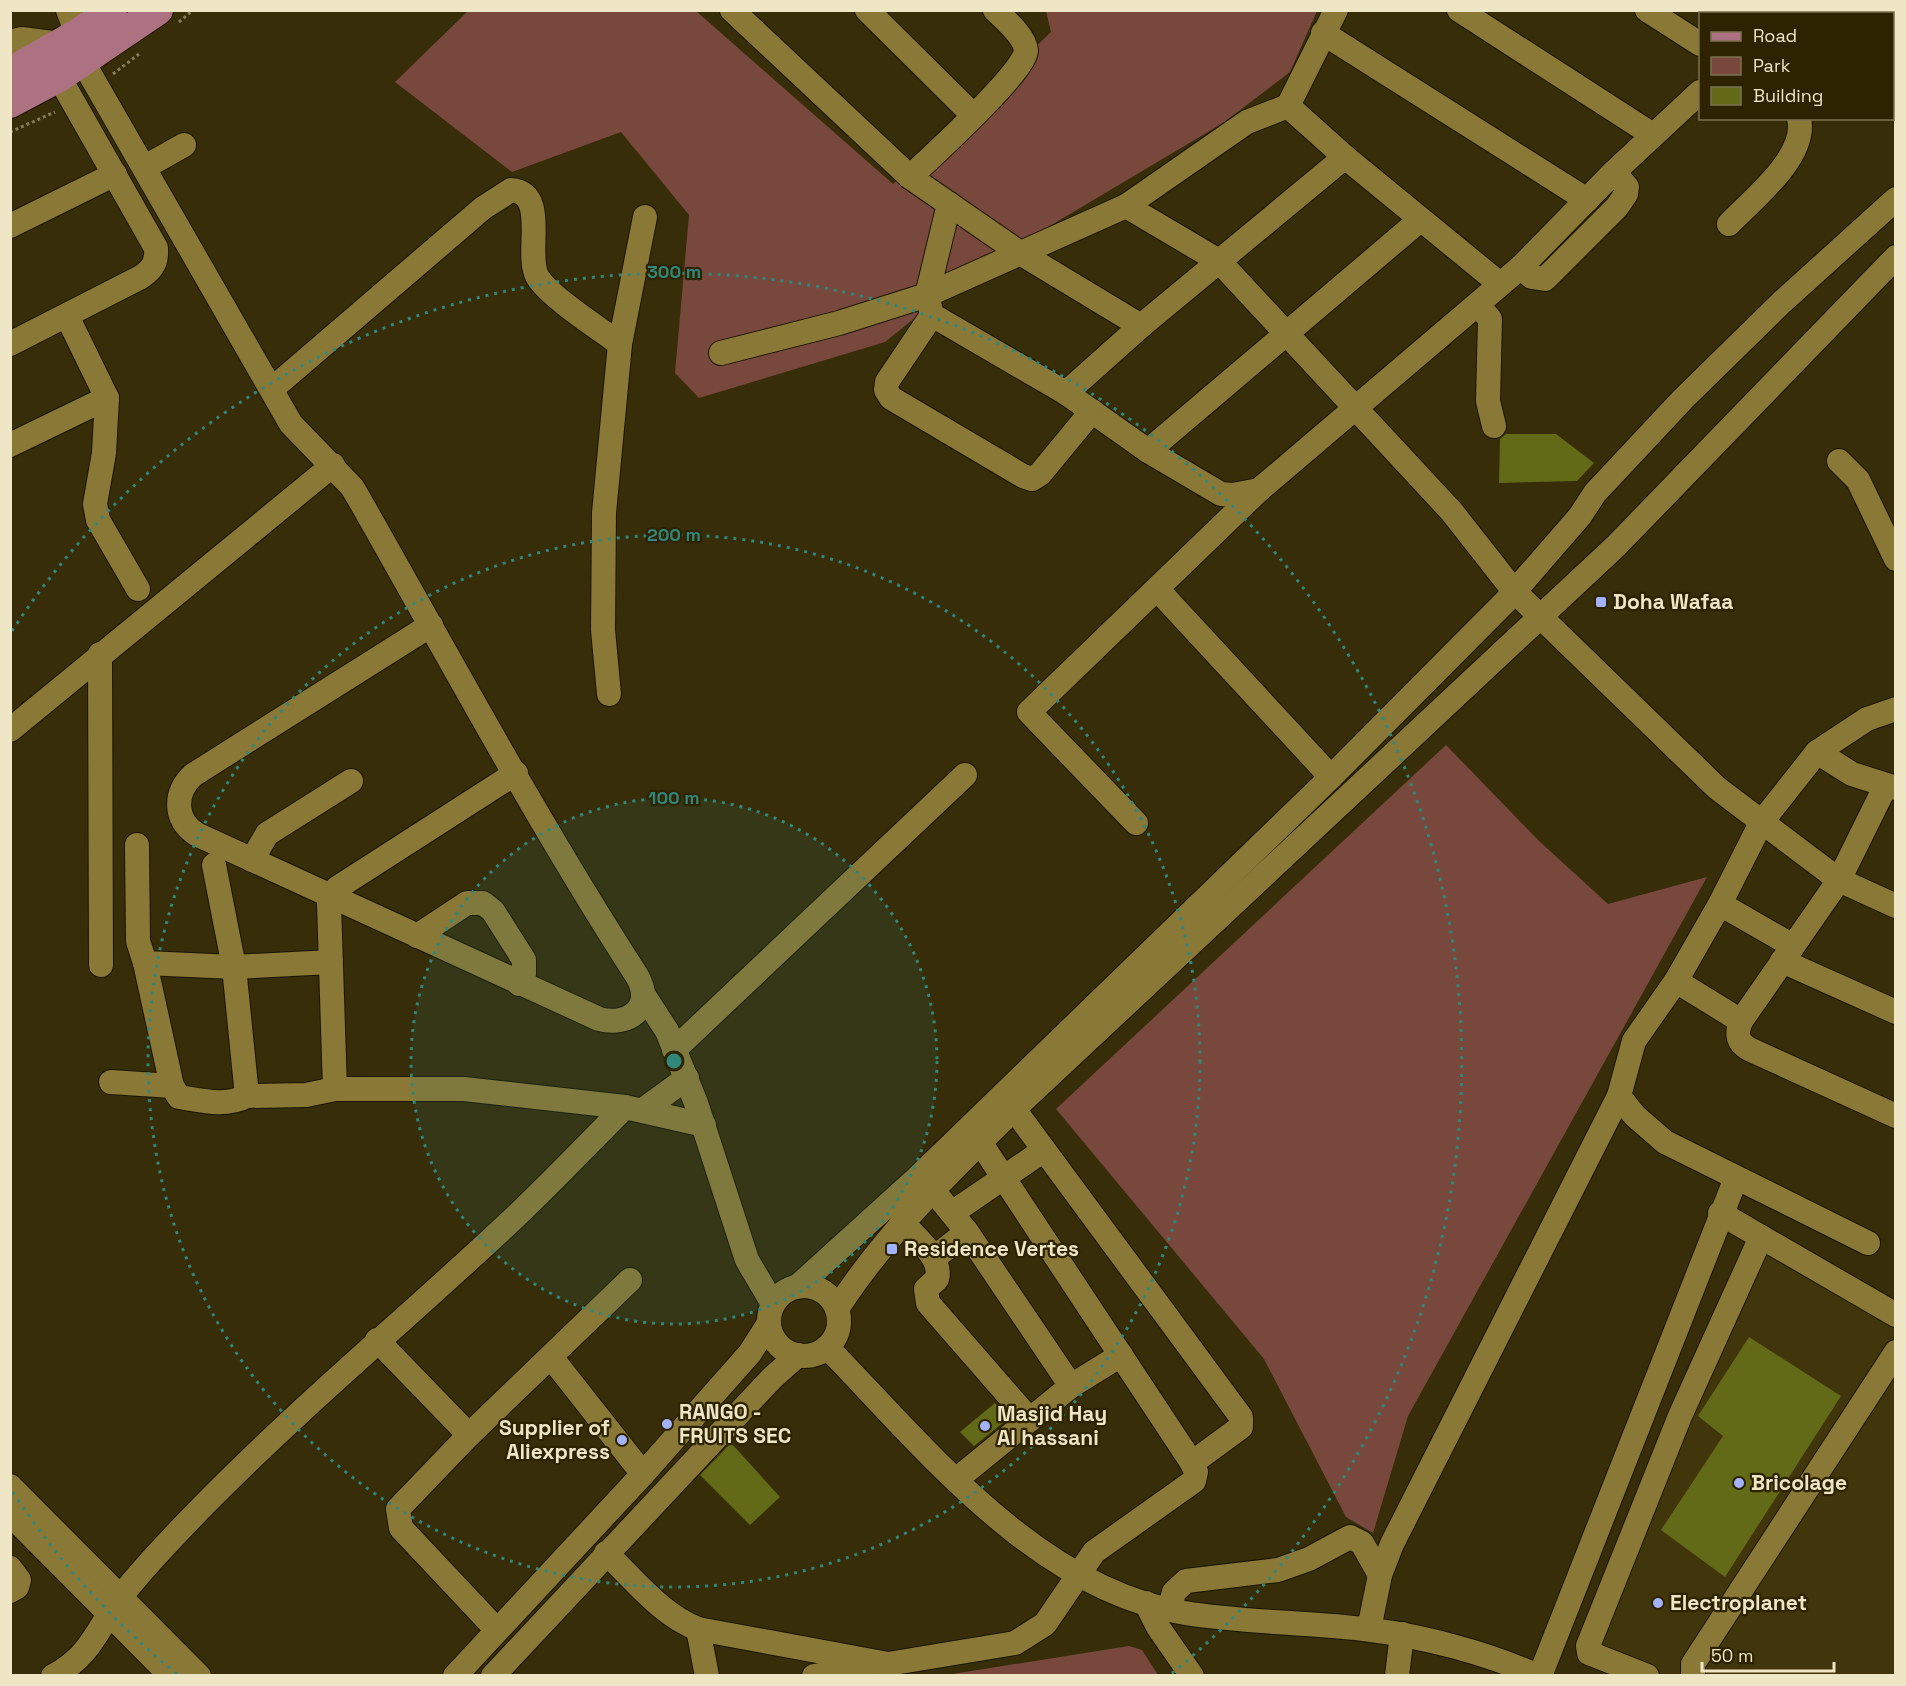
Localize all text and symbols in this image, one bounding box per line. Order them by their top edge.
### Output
legend [1699,12,1894,120]
text: Road [1753,24,1797,47]
text: Park [1753,54,1791,77]
text: Building [1753,84,1823,107]
text: 300 m [647,260,701,283]
text: 200 m [647,523,701,546]
place label: Doha Wafaa [1613,588,1734,615]
marker: Doha Wafaa [1594,595,1608,609]
text: 100 m [648,786,700,809]
centre of rings [664,1051,684,1071]
place label: Residence Vertes [904,1235,1079,1262]
marker: Residence Vertes [885,1242,899,1256]
place label: RANGO - FRUITS SEC [679,1398,791,1449]
place label: Masjid Hay Al hassani [997,1400,1107,1451]
place label: Supplier of Aliexpress [499,1414,610,1465]
marker: RANGO - FRUITS SEC [660,1417,674,1431]
marker: Masjid Hay Al hassani [978,1419,992,1433]
marker: Supplier of Aliexpress [615,1433,629,1447]
place label: Bricolage [1751,1469,1847,1496]
marker: Bricolage [1732,1476,1746,1490]
place label: Electroplanet [1670,1589,1807,1616]
marker: Electroplanet [1651,1596,1665,1610]
scale bar [1702,1635,1834,1673]
text: 50 m [1711,1644,1753,1667]

